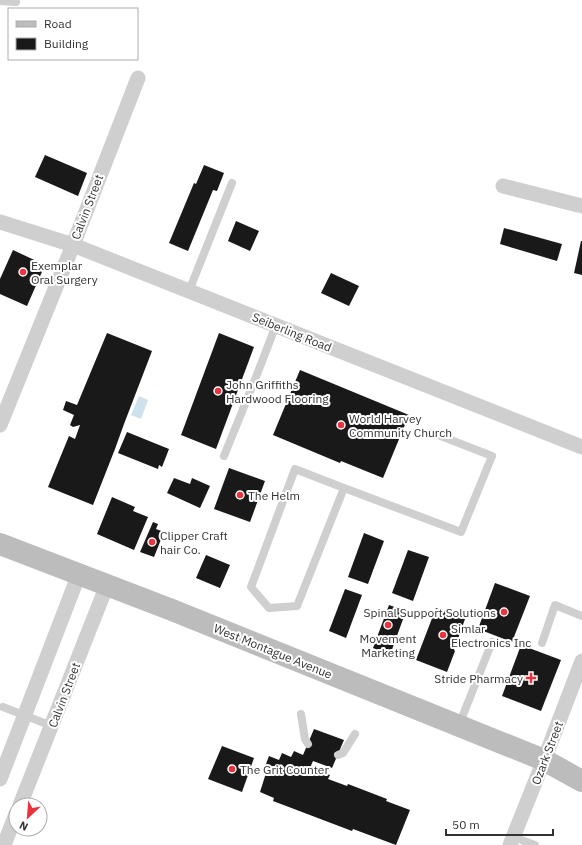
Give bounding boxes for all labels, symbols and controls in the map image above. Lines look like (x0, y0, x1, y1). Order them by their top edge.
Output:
legend (8, 8, 138, 60)
text: Road (44, 16, 72, 31)
text: Building (44, 36, 89, 51)
street label: Calvin Street (68, 172, 106, 242)
place label: Exemplar Oral Surgery (31, 258, 98, 287)
marker: Exemplar Oral Surgery (18, 267, 28, 277)
street label: Seiberling Road (250, 309, 334, 355)
place label: John Griffiths Hardwood Flooring (226, 377, 329, 406)
marker: John Griffiths Hardwood Flooring (213, 386, 223, 396)
place label: World Harvey Community Church (349, 411, 452, 440)
marker: World Harvey Community Church (336, 420, 346, 430)
place label: The Helm (248, 488, 300, 503)
marker: The Helm (235, 490, 245, 500)
place label: Clipper Craft hair Co. (160, 528, 228, 557)
marker: Clipper Craft hair Co. (147, 537, 157, 547)
place label: Spinal Support Solutions (363, 605, 496, 620)
marker: Spinal Support Solutions (499, 607, 509, 617)
street label: West Montague Avenue (212, 620, 335, 682)
marker: Movement Marketing (383, 620, 393, 630)
place label: Simlar Electronics Inc (451, 621, 531, 650)
marker: Simlar Electronics Inc (438, 630, 448, 640)
place label: Movement Marketing (360, 631, 416, 660)
street label: Calvin Street (45, 660, 83, 730)
place label: Stride Pharmacy (434, 671, 523, 686)
marker: Stride Pharmacy (526, 673, 536, 683)
street label: Ozark Street (528, 719, 566, 787)
place label: The Grit Counter (240, 762, 329, 777)
marker: The Grit Counter (227, 764, 237, 774)
north arrow (8, 797, 48, 837)
scale bar (446, 811, 553, 837)
text: 50 m (452, 817, 480, 832)
text: N (17, 818, 30, 834)

